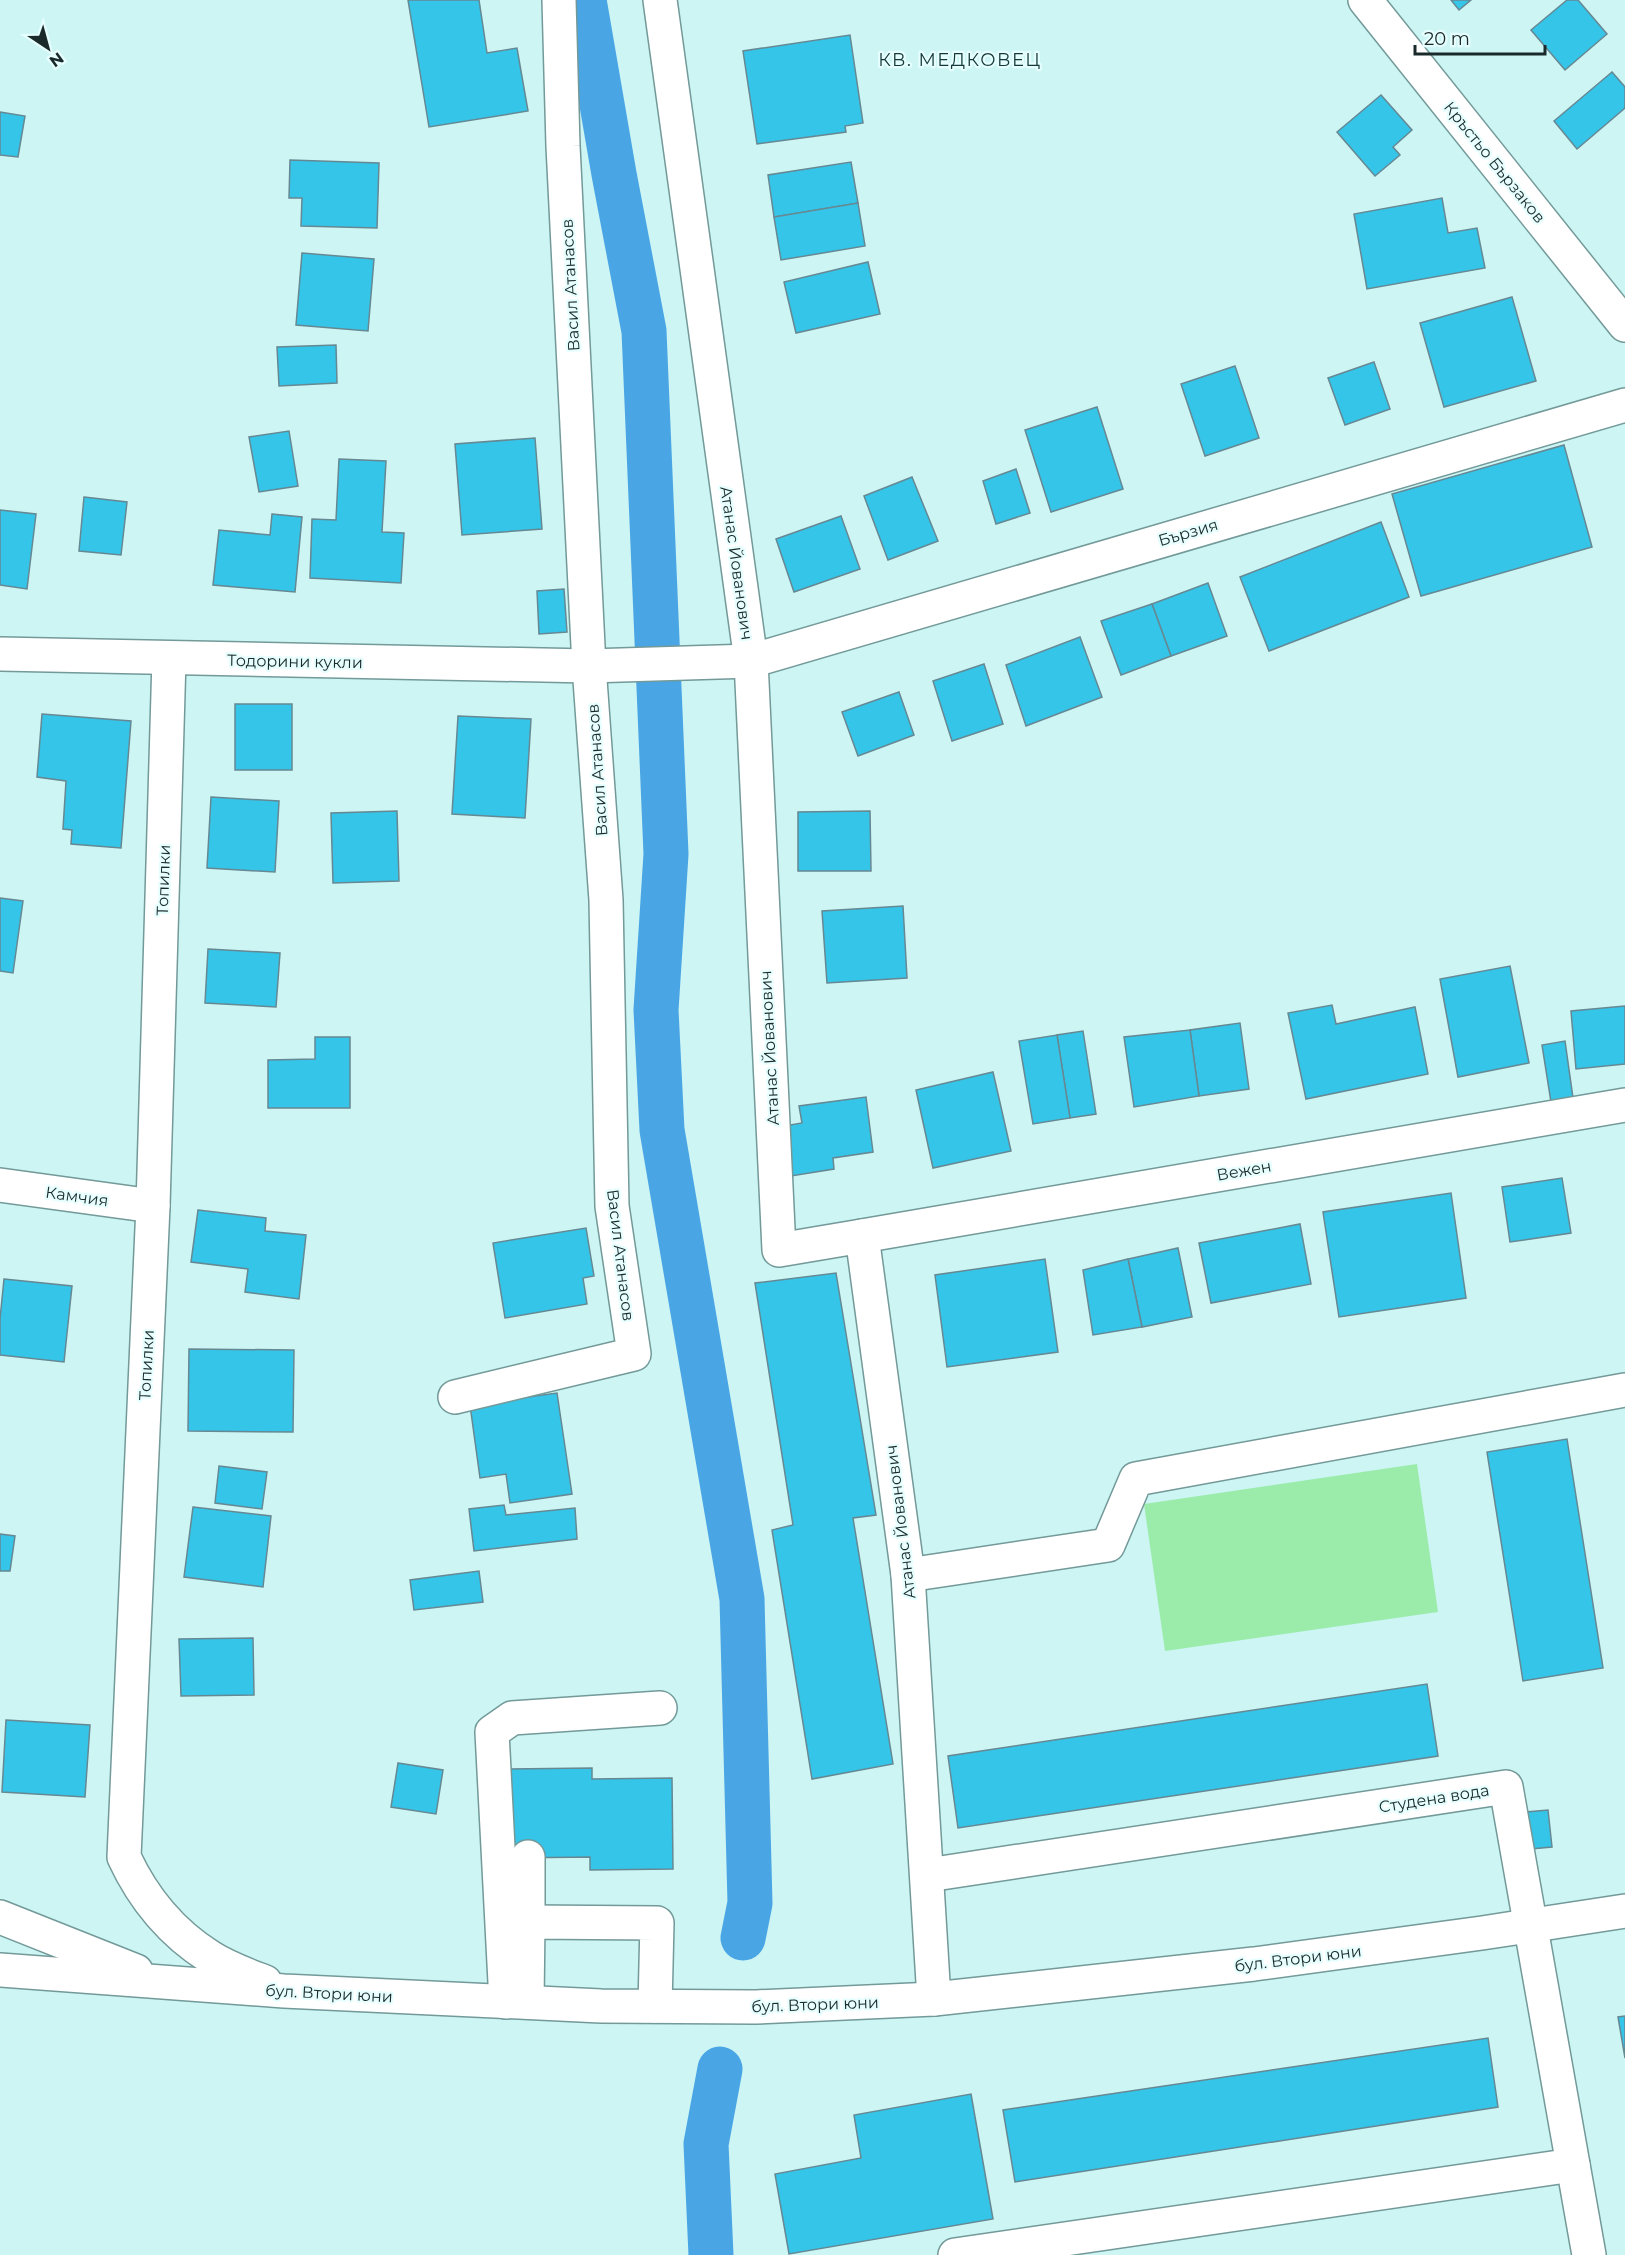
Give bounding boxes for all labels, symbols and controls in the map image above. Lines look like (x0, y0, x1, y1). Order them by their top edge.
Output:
north arrow (18, 18, 78, 78)
scale bar (1415, 18, 1546, 56)
text: 20 m (1424, 28, 1470, 50)
text: N (46, 48, 67, 71)
district label: КВ. МЕДКОВЕЦ (878, 49, 1042, 71)
street label: Кръстьо Бързаков (1440, 98, 1549, 227)
street label: Васил Атанасов (558, 218, 583, 352)
street label: Атанас Йованович (716, 485, 757, 641)
street label: Бързия (1156, 515, 1220, 550)
street label: Тодорини кукли (227, 651, 363, 672)
street label: Васил Атанасов (583, 703, 612, 837)
street label: Топилки (153, 844, 174, 916)
street label: Атанас Йованович (756, 970, 783, 1126)
street label: Вежен (1215, 1156, 1273, 1185)
street label: Камчия (44, 1183, 110, 1210)
street label: Васил Атанасов (603, 1188, 638, 1322)
street label: Топилки (135, 1329, 158, 1401)
street label: Атанас Йованович (882, 1444, 919, 1600)
street label: Студена вода (1377, 1780, 1491, 1817)
street label: бул. Втори юни (1234, 1941, 1363, 1976)
street label: бул. Втори юни (265, 1981, 393, 2006)
street label: бул. Втори юни (751, 1993, 879, 2016)

